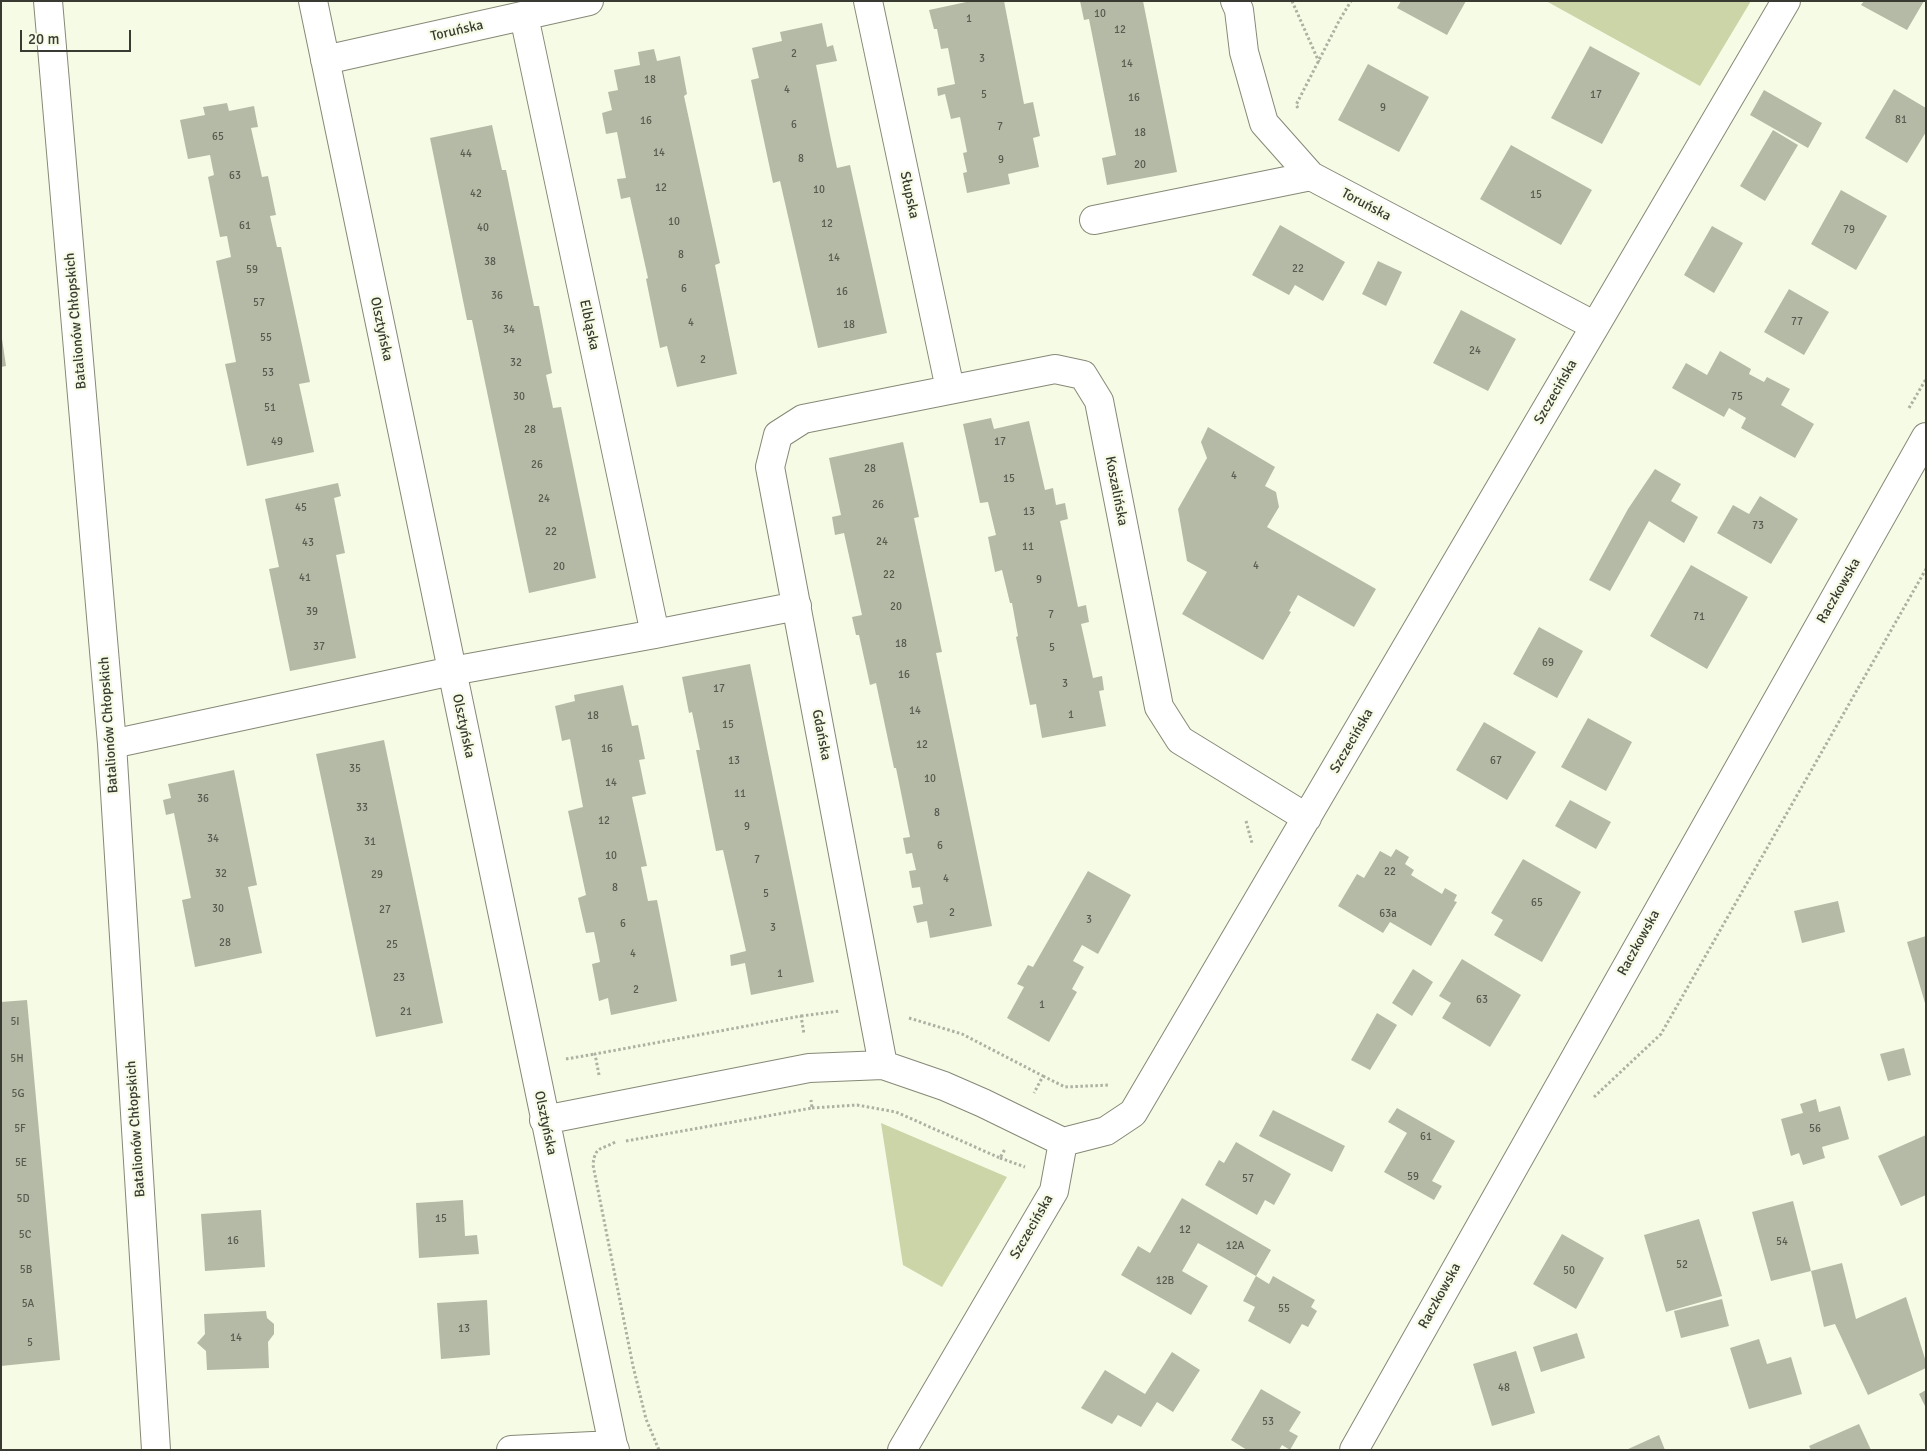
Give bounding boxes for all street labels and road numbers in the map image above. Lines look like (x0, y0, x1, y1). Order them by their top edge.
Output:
street label: Toruńska (429, 17, 485, 45)
street label: Słupska (896, 170, 922, 220)
street label: Toruńska (1338, 185, 1394, 225)
street label: Batalionów Chłopskich (62, 252, 90, 390)
street label: Olsztyńska (366, 295, 396, 363)
street label: Elbląska (575, 298, 603, 352)
street label: Szczecińska (1531, 357, 1581, 427)
street label: Koszalińska (1101, 455, 1131, 527)
street label: Raczkowska (1814, 555, 1864, 627)
street label: Batalionów Chłopskich (96, 656, 122, 794)
street label: Olsztyńska (448, 692, 478, 760)
street label: Szczecińska (1327, 706, 1377, 776)
street label: Gdańska (808, 708, 834, 762)
street label: Raczkowska (1614, 907, 1664, 979)
street label: Batalionów Chłopskich (123, 1060, 149, 1198)
street label: Olsztyńska (530, 1089, 560, 1157)
street label: Szczecińska (1007, 1192, 1057, 1262)
street label: Raczkowska (1415, 1260, 1465, 1332)

